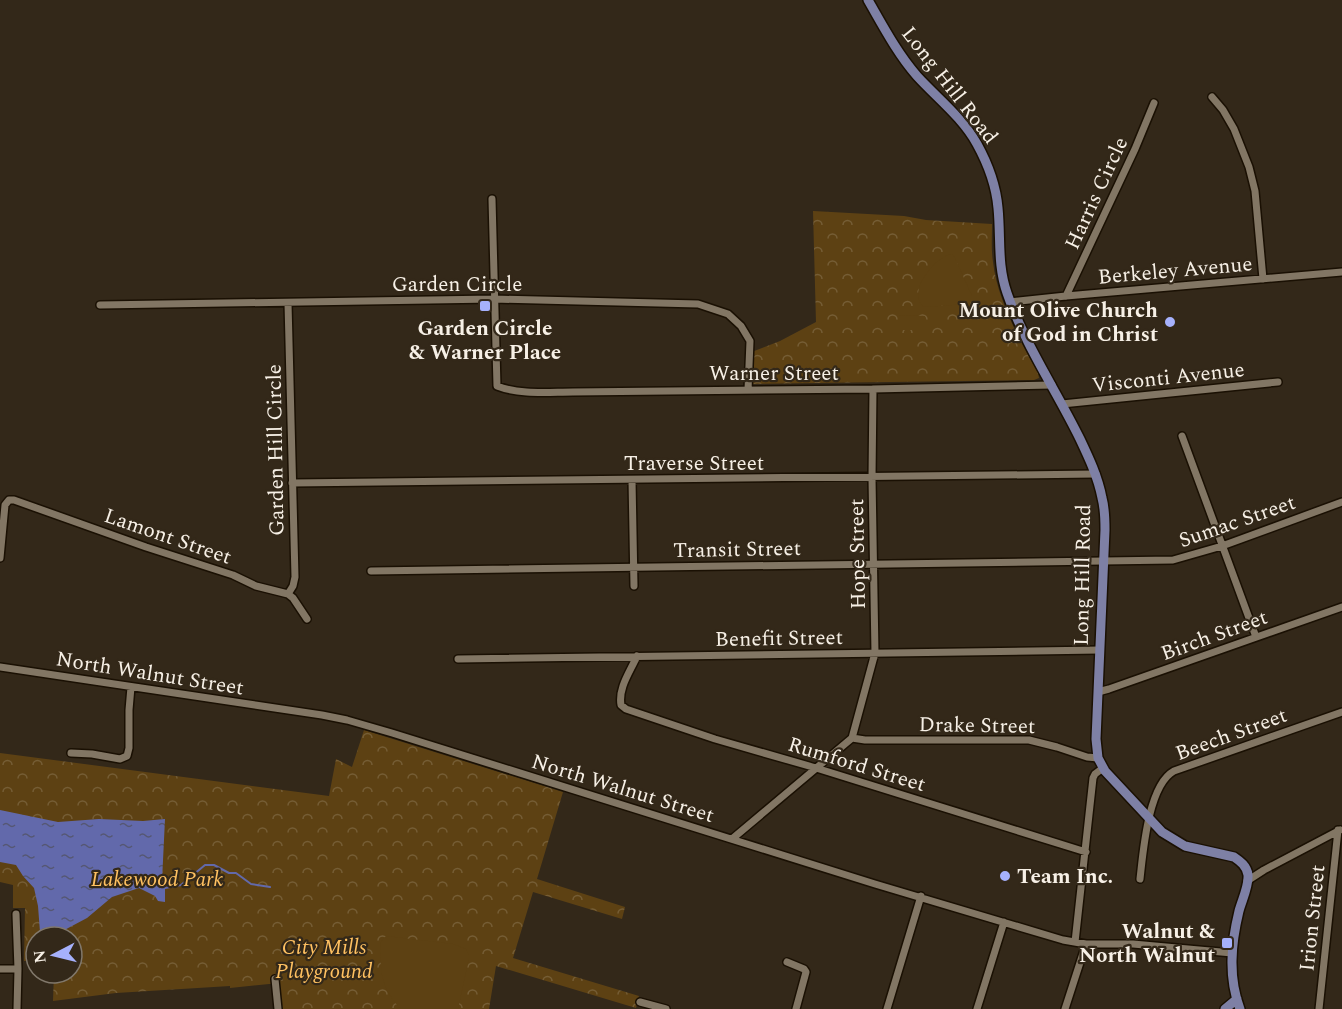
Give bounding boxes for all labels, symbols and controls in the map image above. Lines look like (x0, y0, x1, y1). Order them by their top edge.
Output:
street label: Long Hill Road (893, 20, 1006, 151)
street label: Harris Circle (1057, 132, 1137, 255)
street label: Berkeley Avenue (1096, 248, 1254, 294)
street label: Garden Circle (392, 269, 522, 301)
place label: Mount Olive Church of God in Christ (958, 295, 1158, 351)
marker: Garden Circle & Warner Place (478, 299, 492, 313)
place label: Garden Circle & Warner Place (409, 313, 561, 369)
marker: Mount Olive Church of God in Christ (1163, 315, 1177, 329)
street label: Visconti Avenue (1090, 354, 1246, 402)
street label: Warner Street (709, 358, 839, 390)
street label: Garden Hill Circle (259, 364, 293, 536)
street label: Traverse Street (624, 448, 764, 480)
street label: Sumac Street (1175, 487, 1300, 557)
street label: Hope Street (841, 498, 875, 610)
street label: Lamont Street (100, 500, 236, 574)
street label: Long Hill Road (1066, 504, 1100, 646)
street label: Transit Street (673, 533, 801, 567)
street label: Birch Street (1157, 602, 1272, 670)
street label: Benefit Street (715, 622, 843, 656)
street label: North Walnut Street (54, 643, 246, 705)
street label: Beech Street (1171, 700, 1292, 770)
street label: Drake Street (918, 709, 1036, 743)
street label: Rumford Street (784, 729, 930, 801)
street label: North Walnut Street (527, 746, 718, 832)
place label: Team Inc. (1017, 861, 1113, 893)
street label: Irion Street (1291, 863, 1334, 973)
park label: Lakewood Park (91, 864, 223, 896)
marker: Team Inc. (998, 869, 1012, 883)
place label: Walnut & North Walnut (1079, 916, 1215, 972)
north arrow (24, 925, 84, 985)
park label: City Mills Playground (275, 932, 373, 988)
marker: Walnut & North Walnut (1220, 936, 1234, 950)
text: N (27, 949, 53, 965)

